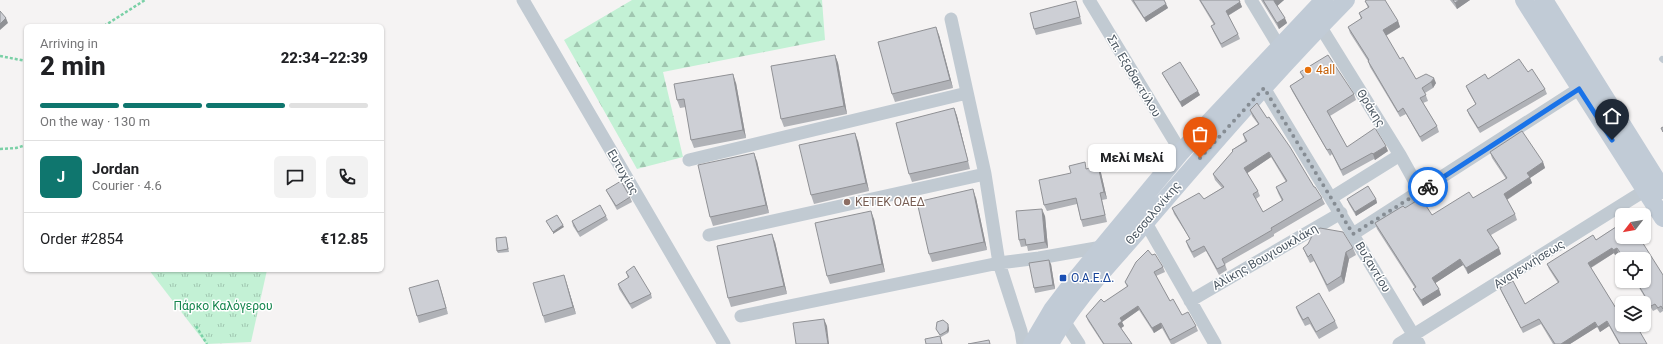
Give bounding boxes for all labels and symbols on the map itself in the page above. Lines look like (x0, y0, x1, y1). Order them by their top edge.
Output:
street label: Σπ. Εξαδακτύλου (1103, 33, 1164, 120)
place label: 4all (1316, 63, 1335, 77)
marker: 4all (1303, 65, 1313, 75)
street label: Θράκης (1354, 87, 1388, 129)
pin (1595, 99, 1629, 140)
pin (1183, 117, 1217, 158)
callout: Μελί Μελί (1088, 144, 1176, 172)
street label: Ευτυχίας (604, 147, 642, 197)
courier (1408, 167, 1448, 207)
street label: Θεσσαλονίκης (1123, 179, 1183, 247)
place label: ΚΕΤΕΚ ΟΑΕΔ (855, 195, 926, 209)
marker: ΚΕΤΕΚ ΟΑΕΔ (842, 197, 852, 207)
north arrow (1615, 208, 1651, 244)
street label: Αλίκης Βουγιουκλάκη (1210, 221, 1320, 293)
street label: Αναγεννήσεως (1491, 237, 1567, 291)
street label: Βυζαντίου (1353, 239, 1393, 295)
place label: Ο.Α.Ε.Δ. (1071, 271, 1114, 285)
marker: Ο.Α.Ε.Δ. (1058, 273, 1068, 283)
park label: Πάρκο Καλόγερου (174, 299, 273, 313)

